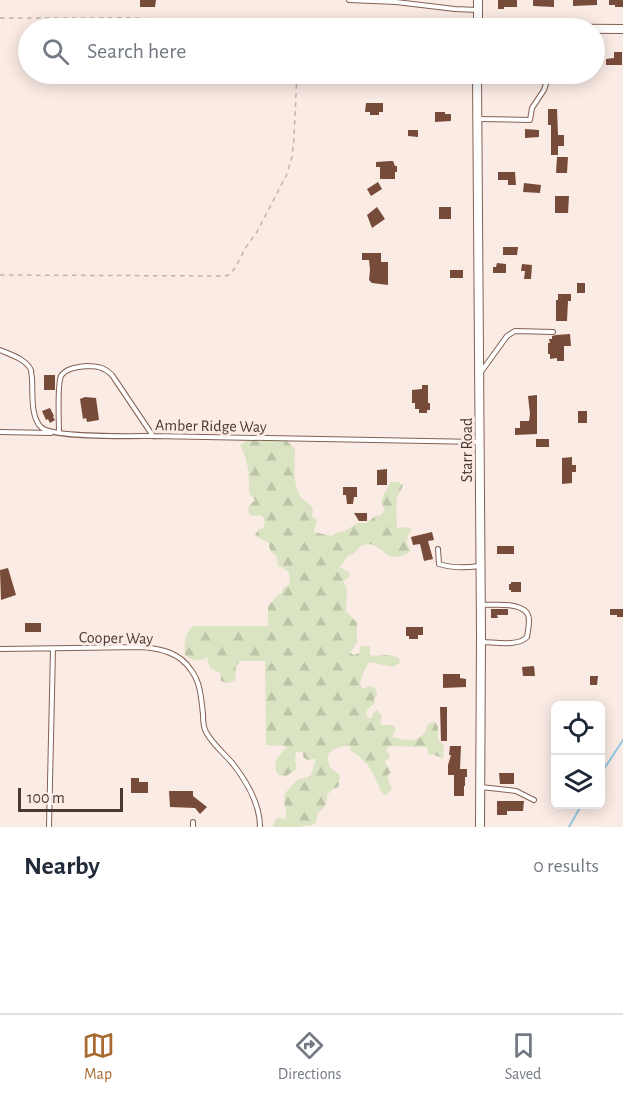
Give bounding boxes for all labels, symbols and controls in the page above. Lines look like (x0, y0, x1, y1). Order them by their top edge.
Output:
search box (18, 18, 605, 84)
icon: search (39, 35, 72, 68)
text: Search here (87, 40, 186, 62)
street label: Amber Ridge Way (155, 417, 267, 436)
street label: Starr Road (459, 418, 475, 482)
street label: Cooper Way (79, 629, 154, 648)
map controls (551, 701, 605, 809)
button: locate (551, 701, 605, 755)
button: layers (551, 755, 605, 809)
scale bar (18, 785, 123, 812)
text: 100 m (27, 790, 65, 806)
text: Nearby (24, 853, 100, 879)
text: 0 results (533, 856, 599, 876)
tab: Map (82, 1029, 115, 1084)
tab: Directions (278, 1029, 342, 1084)
tab: Saved (505, 1029, 541, 1084)

